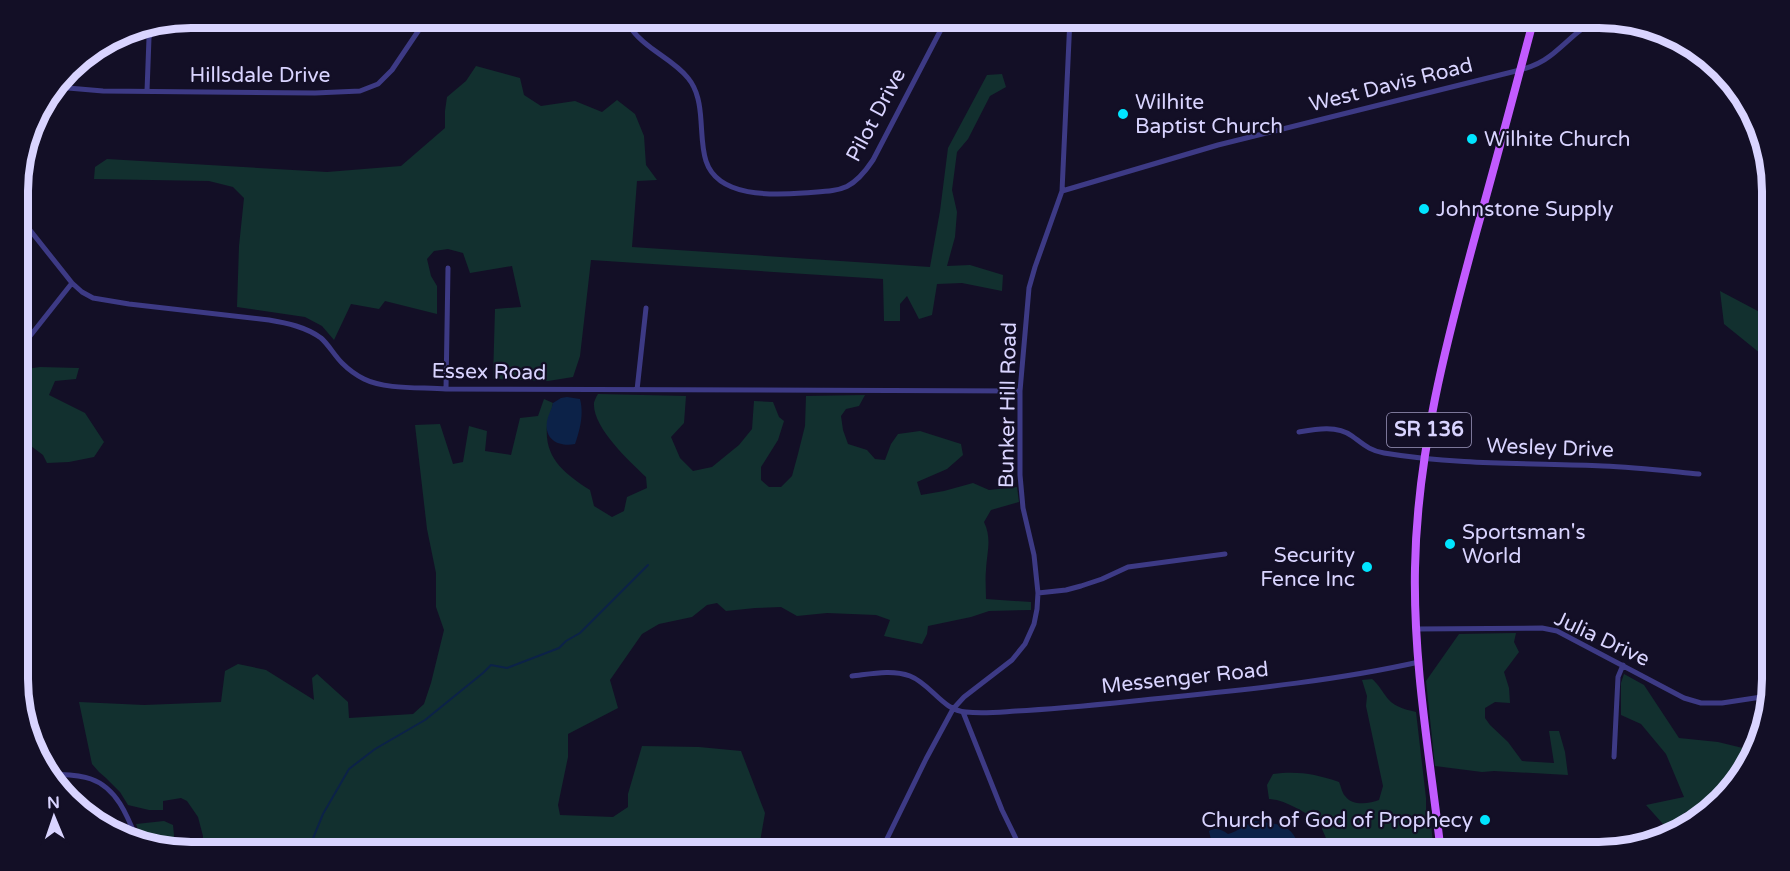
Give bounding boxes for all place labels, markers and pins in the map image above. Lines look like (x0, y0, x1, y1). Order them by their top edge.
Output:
place label: Wilhite Baptist Church (1135, 90, 1283, 139)
marker: Wilhite Baptist Church (1116, 107, 1130, 121)
place label: Wilhite Church (1484, 127, 1631, 152)
marker: Wilhite Church (1465, 132, 1479, 146)
place label: Johnstone Supply (1436, 197, 1613, 222)
marker: Johnstone Supply (1417, 202, 1431, 216)
place label: Sportsman's World (1462, 520, 1586, 569)
marker: Sportsman's World (1443, 537, 1457, 551)
place label: Security Fence Inc (1260, 543, 1355, 592)
marker: Security Fence Inc (1360, 560, 1374, 574)
place label: Church of God of Prophecy (1201, 808, 1473, 833)
marker: Church of God of Prophecy (1478, 813, 1492, 827)

